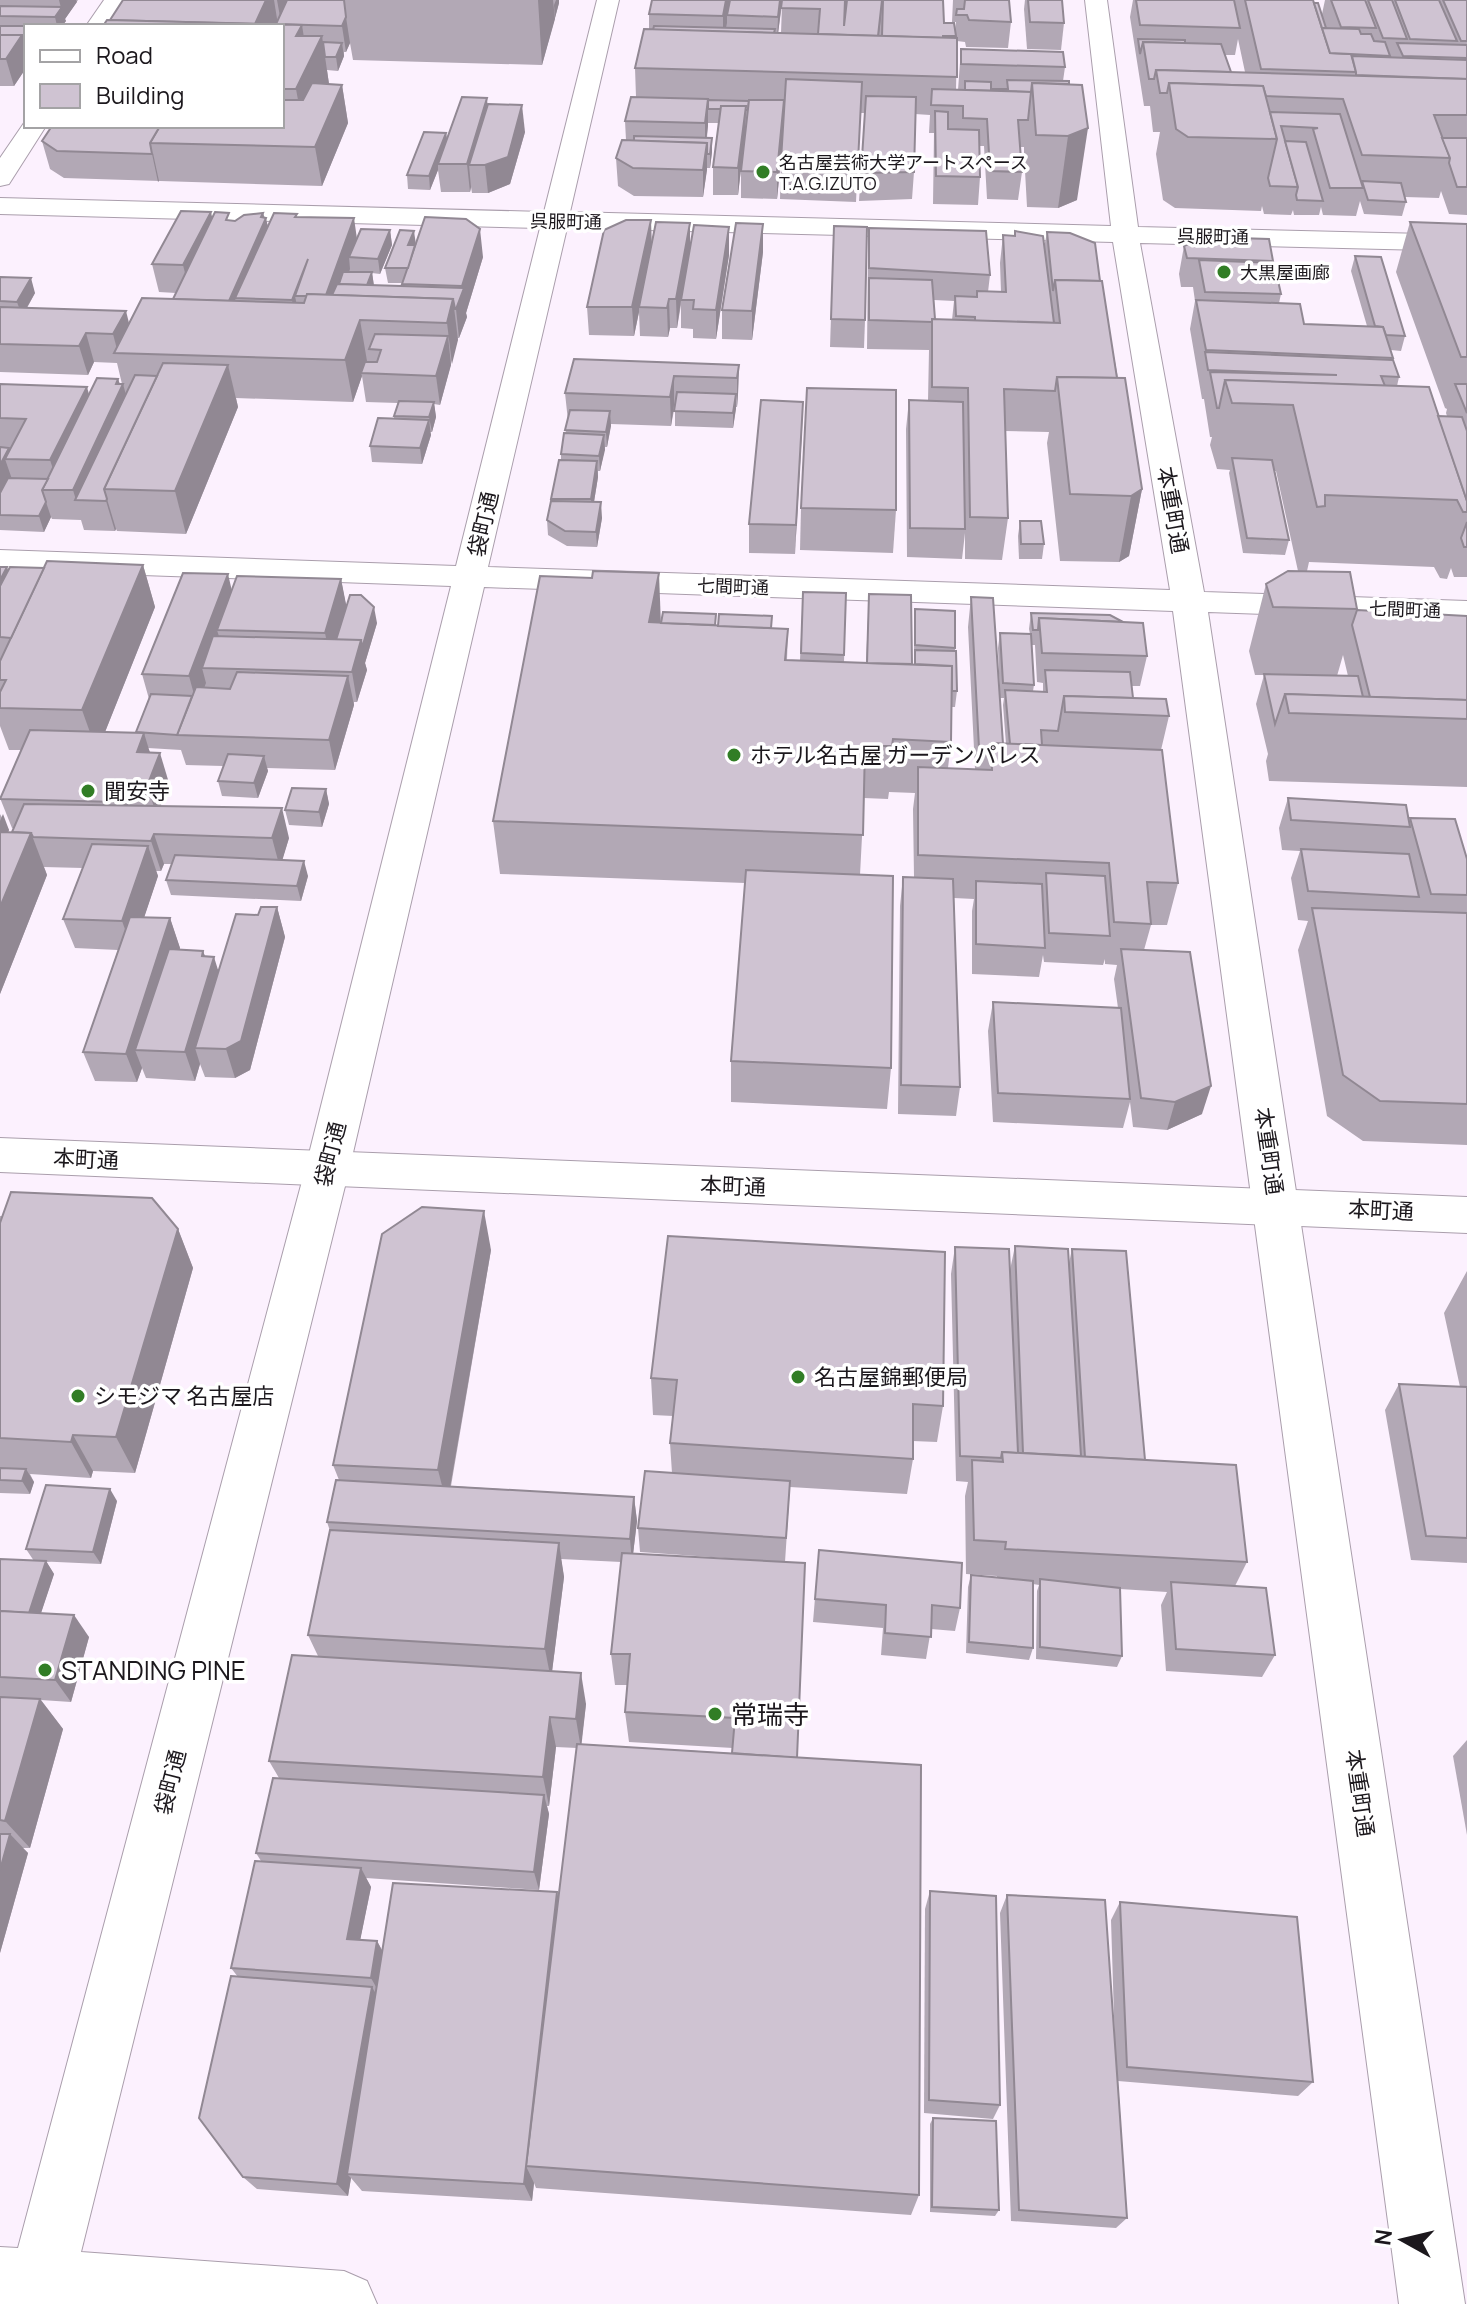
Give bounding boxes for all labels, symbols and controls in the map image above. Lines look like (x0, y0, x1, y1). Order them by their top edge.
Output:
legend (24, 24, 284, 128)
text: Road (96, 38, 153, 71)
text: Building (96, 78, 184, 111)
place label: 名古屋芸術大学アートスペース T.A.G.IZUTO (779, 150, 1028, 195)
marker: 名古屋芸術大学アートスペース T.A.G.IZUTO (754, 163, 772, 181)
street label: 呉服町通 (530, 208, 602, 234)
street label: 呉服町通 (1177, 223, 1249, 249)
place label: 大黒屋画廊 (1240, 260, 1330, 284)
marker: 大黒屋画廊 (1215, 263, 1233, 281)
street label: 本重町通 (1151, 464, 1195, 556)
street label: 袋町通 (461, 488, 505, 560)
street label: 七間町通 (697, 573, 769, 599)
street label: 七間町通 (1369, 596, 1441, 622)
place label: ホテル名古屋 ガーデンパレス (750, 740, 1040, 770)
marker: ホテル名古屋 ガーデンパレス (725, 746, 743, 764)
place label: 聞安寺 (104, 776, 170, 806)
marker: 聞安寺 (79, 782, 97, 800)
street label: 本重町通 (1248, 1105, 1290, 1197)
street label: 袋町通 (307, 1118, 353, 1190)
street label: 本町通 (52, 1142, 120, 1176)
street label: 本町通 (699, 1170, 767, 1202)
street label: 本町通 (1347, 1193, 1415, 1227)
place label: 名古屋錦郵便局 (814, 1362, 968, 1392)
marker: 名古屋錦郵便局 (789, 1368, 807, 1386)
place label: シモジマ 名古屋店 (94, 1381, 274, 1411)
marker: シモジマ 名古屋店 (69, 1387, 87, 1405)
place label: STANDING PINE (61, 1652, 246, 1688)
marker: STANDING PINE (36, 1661, 54, 1679)
place label: 常瑞寺 (731, 1696, 809, 1732)
marker: 常瑞寺 (706, 1705, 724, 1723)
street label: 袋町通 (147, 1746, 193, 1818)
street label: 本重町通 (1339, 1747, 1381, 1839)
north arrow (1363, 2200, 1443, 2280)
text: N (1367, 2227, 1399, 2247)

